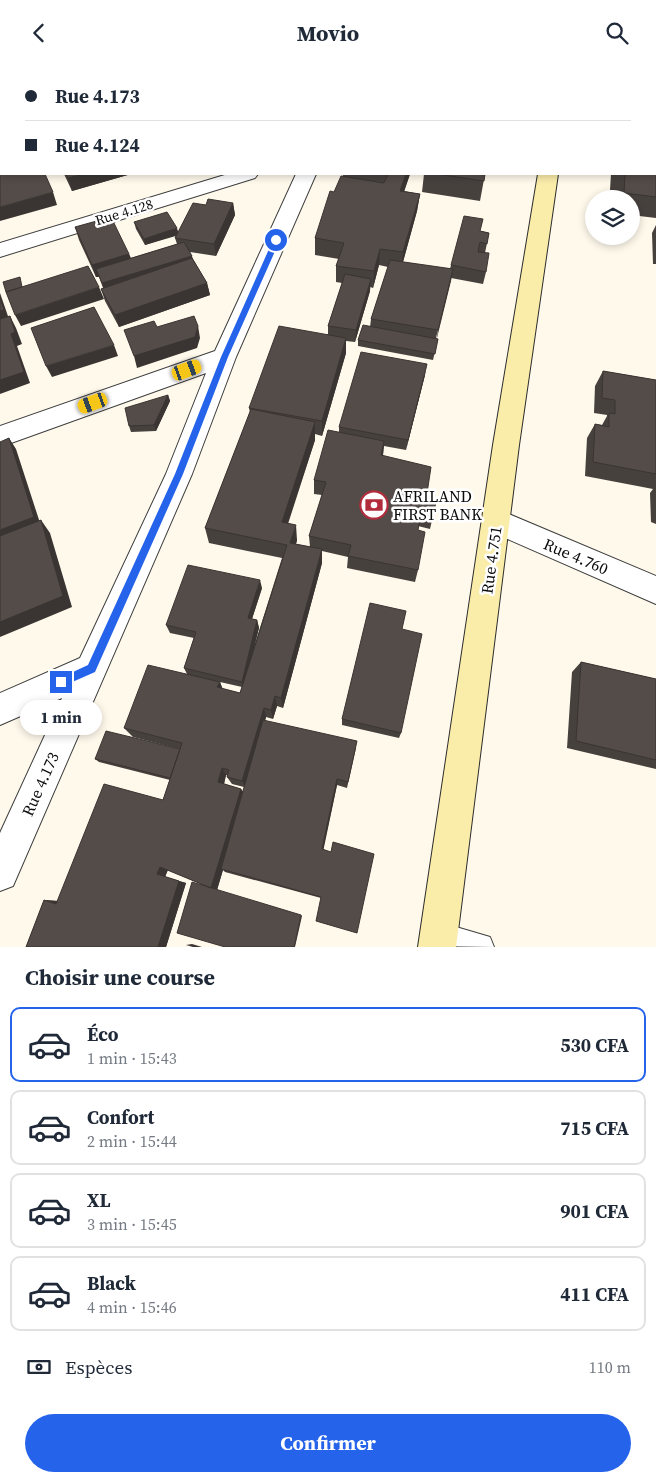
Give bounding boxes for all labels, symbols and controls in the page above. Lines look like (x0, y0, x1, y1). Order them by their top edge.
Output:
text: Movio (297, 18, 359, 48)
icon: back (25, 19, 53, 47)
icon: search (603, 19, 631, 47)
text: Rue 4.173 (55, 83, 140, 109)
text: Rue 4.124 (55, 132, 140, 158)
map controls (585, 190, 640, 245)
button: layers (585, 190, 640, 245)
street label: Rue 4.128 (93, 194, 155, 230)
route start (265, 229, 287, 251)
car (170, 358, 203, 382)
car (76, 391, 109, 415)
place label: AFRILAND FIRST BANK (393, 485, 482, 525)
bank icon: AFRILAND FIRST BANK (359, 490, 389, 520)
street label: Rue 4.751 (475, 525, 507, 595)
street label: Rue 4.760 (540, 533, 612, 579)
route end (50, 671, 72, 693)
callout: 1 min (20, 699, 102, 735)
text: 1 min (40, 706, 82, 728)
street label: Rue 4.173 (16, 748, 64, 820)
text: Choisir une course (25, 962, 215, 992)
text: Éco (87, 1021, 119, 1047)
icon: car (27, 1022, 72, 1067)
text: 530 CFA (560, 1032, 629, 1058)
text: 1 min · 15:43 (87, 1047, 177, 1069)
text: Confort (87, 1104, 154, 1130)
icon: car (27, 1105, 72, 1150)
text: 715 CFA (560, 1115, 629, 1141)
text: 2 min · 15:44 (87, 1130, 177, 1152)
text: XL (87, 1187, 110, 1213)
icon: car (27, 1188, 72, 1233)
text: 901 CFA (560, 1198, 629, 1224)
text: 3 min · 15:45 (87, 1213, 177, 1235)
text: Black (87, 1270, 136, 1296)
icon: car (27, 1271, 72, 1316)
text: 411 CFA (560, 1281, 629, 1307)
text: 4 min · 15:46 (87, 1296, 177, 1318)
icon: cash (25, 1353, 53, 1381)
text: Espèces (65, 1354, 133, 1380)
text: 110 m (589, 1356, 631, 1378)
button: Confirmer (25, 1414, 631, 1472)

